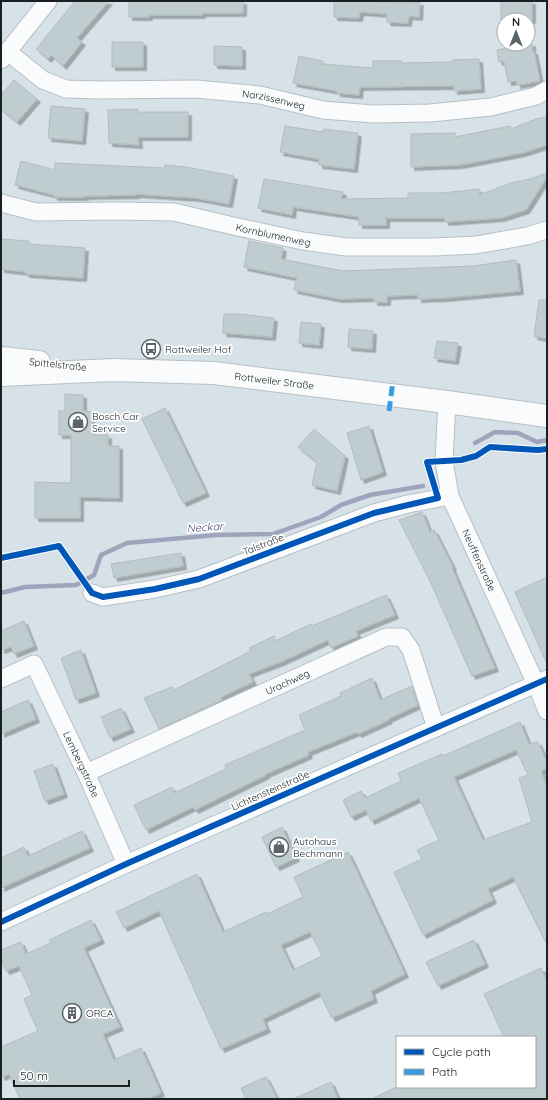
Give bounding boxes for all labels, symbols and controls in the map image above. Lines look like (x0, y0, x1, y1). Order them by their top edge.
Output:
north arrow (496, 12, 536, 52)
text: N (512, 15, 520, 29)
street label: Narzissenweg (241, 87, 306, 113)
street label: Kornblumenweg (235, 221, 311, 249)
bus stop icon: Rottweiler Hof (140, 338, 162, 360)
place label: Rottweiler Hof (165, 343, 232, 356)
street label: Spittelstraße (28, 355, 88, 374)
street label: Rottweiler Straße (234, 370, 315, 392)
place label: Bosch Car Service (92, 410, 139, 435)
shop icon: Bosch Car Service (67, 411, 89, 433)
water label: Neckar (186, 519, 226, 535)
street label: Neuffenstraße (459, 527, 499, 594)
street label: Talstraße (241, 531, 286, 558)
street label: Urachweg (263, 667, 312, 698)
street label: Lembergstraße (60, 729, 102, 800)
street label: Lichtensteinstraße (229, 767, 312, 814)
place label: Autohaus Bechmann (293, 835, 343, 860)
shop icon: Autohaus Bechmann (268, 836, 290, 858)
building icon: ORCA (61, 1002, 83, 1024)
place label: ORCA (86, 1007, 114, 1020)
legend (396, 1036, 536, 1088)
text: Cycle path (432, 1044, 491, 1059)
scale bar (14, 1062, 129, 1088)
text: Path (432, 1064, 457, 1079)
text: 50 m (20, 1068, 48, 1083)

